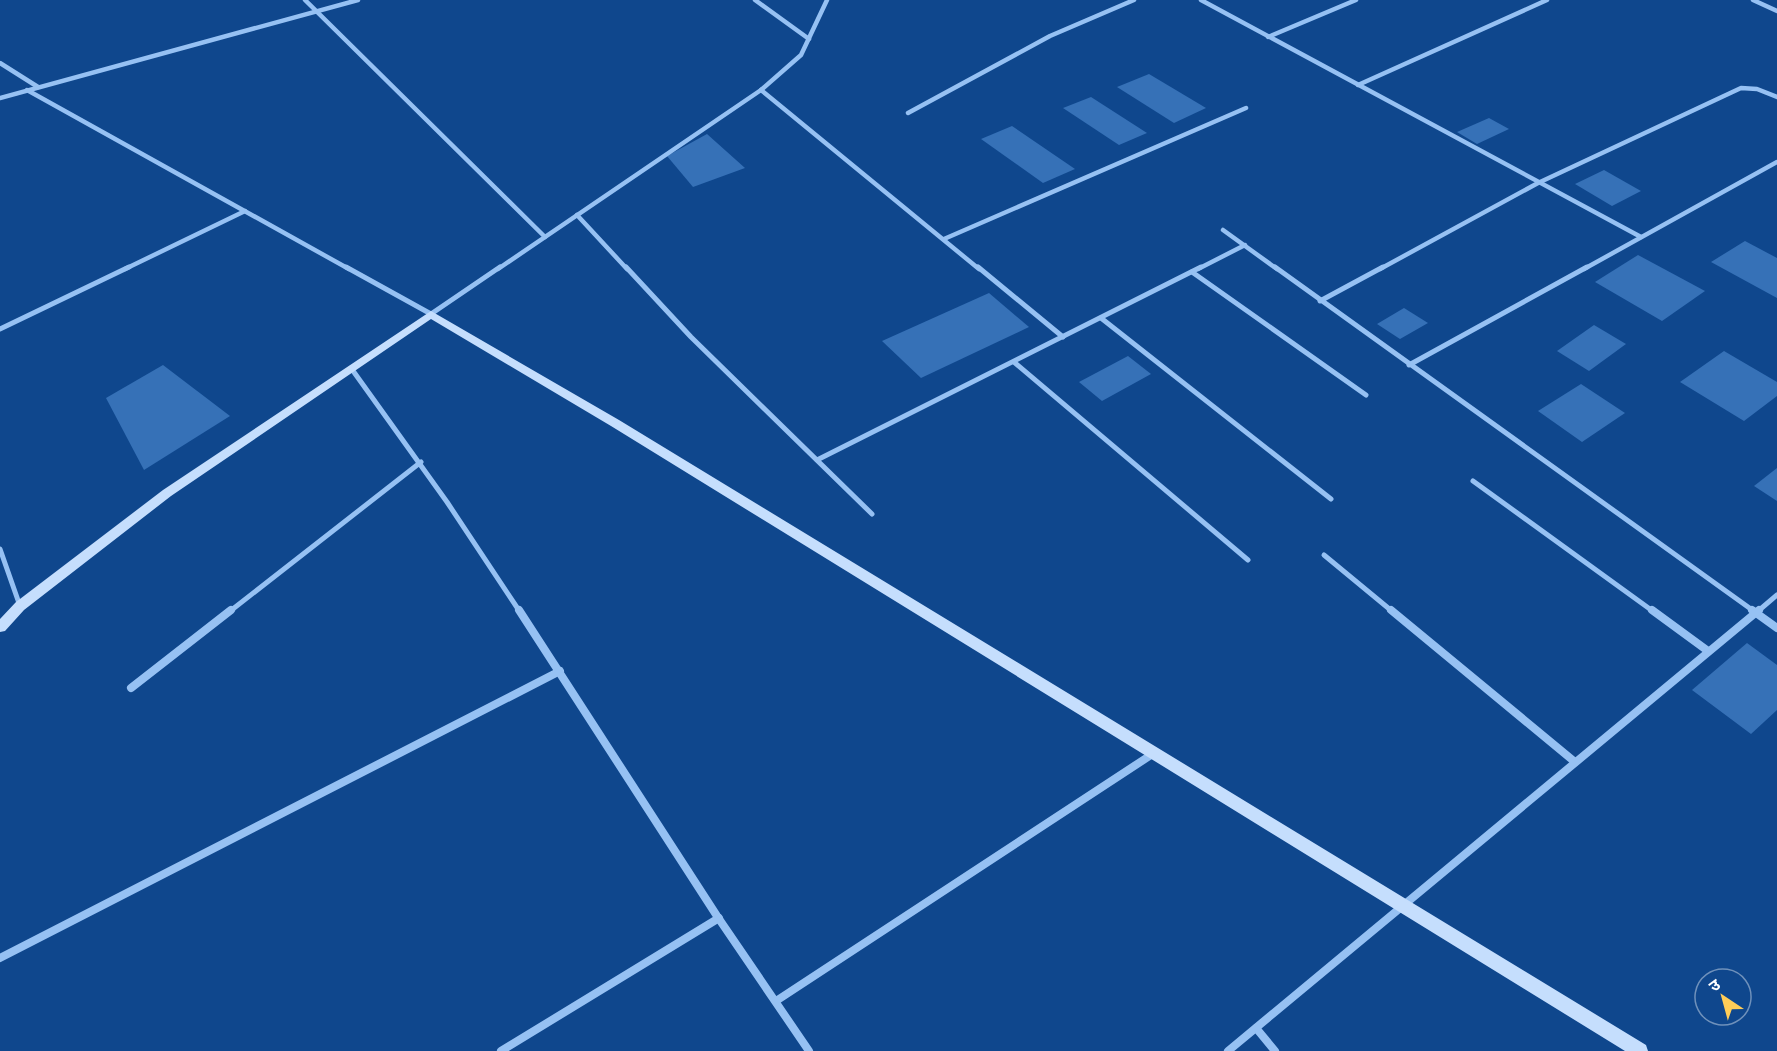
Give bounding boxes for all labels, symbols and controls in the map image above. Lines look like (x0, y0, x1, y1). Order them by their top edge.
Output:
north arrow (1693, 967, 1753, 1027)
text: उ (1705, 974, 1724, 996)

